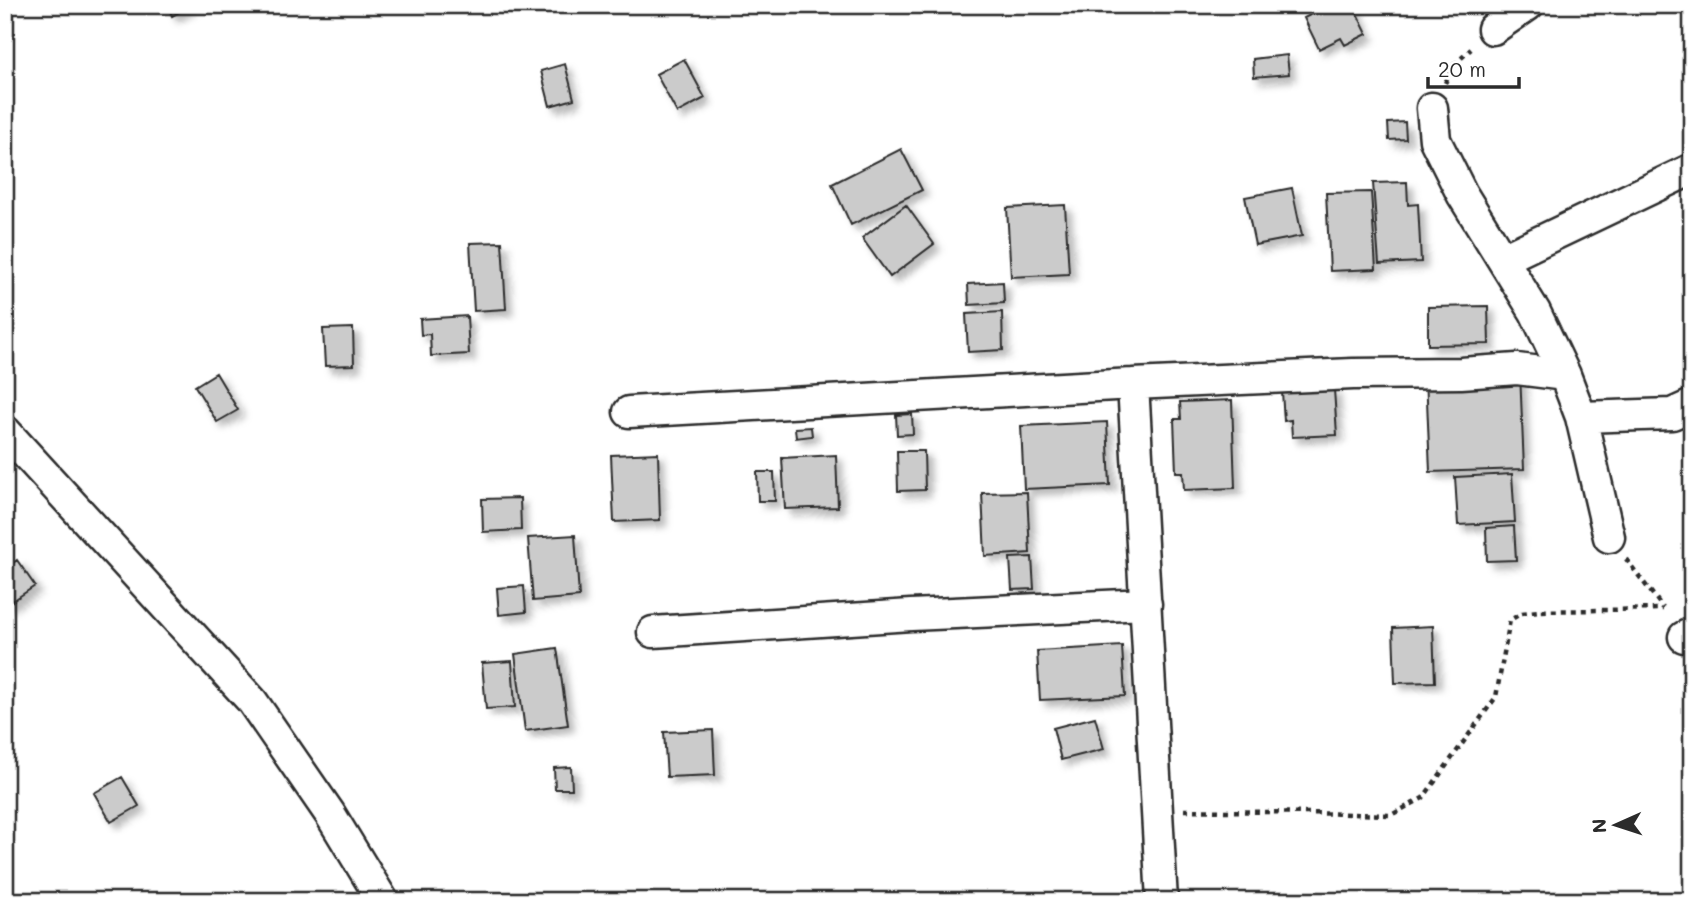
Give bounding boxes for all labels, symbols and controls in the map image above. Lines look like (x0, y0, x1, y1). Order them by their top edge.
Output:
scale bar (1428, 46, 1518, 90)
text: 20 m (1438, 55, 1486, 82)
north arrow (1582, 790, 1652, 860)
text: N (1586, 818, 1611, 834)

